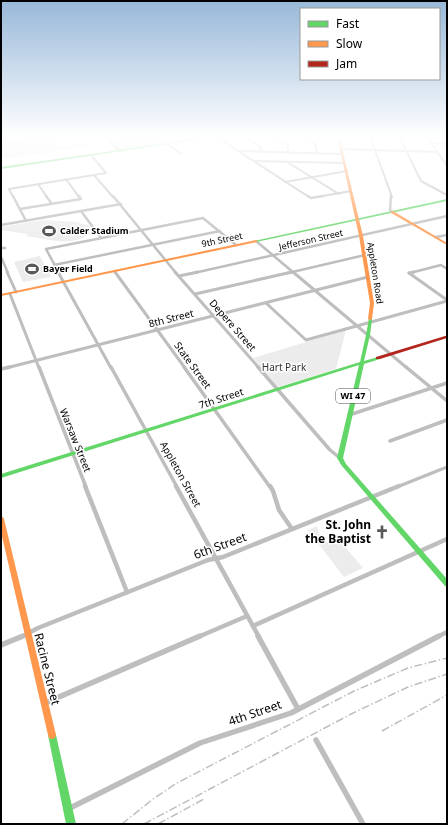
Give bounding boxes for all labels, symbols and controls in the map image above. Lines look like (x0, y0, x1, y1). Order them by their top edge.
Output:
legend (300, 8, 440, 80)
text: Fast (336, 15, 360, 32)
text: Slow (336, 35, 363, 52)
text: Jam (335, 55, 357, 72)
sports icon: Calder Stadium (41, 223, 57, 239)
place label: Calder Stadium (60, 224, 129, 237)
street label: Jefferson Street (277, 226, 345, 253)
street label: 9th Street (200, 229, 244, 250)
street label: Appleton Road (364, 241, 387, 305)
sports icon: Bayer Field (24, 261, 40, 277)
place label: Bayer Field (43, 262, 93, 275)
street label: Depere Street (206, 296, 260, 354)
street label: 8th Street (147, 306, 195, 330)
street label: State Street (171, 339, 215, 391)
park label: Hart Park (262, 360, 307, 374)
street label: 7th Street (197, 384, 245, 412)
road number: WI 47 (336, 389, 370, 403)
street label: Warsaw Street (57, 406, 95, 474)
street label: Appleton Street (157, 439, 205, 510)
place label: St. John the Baptist (305, 516, 371, 547)
church icon: St. John the Baptist (374, 524, 390, 540)
street label: 6th Street (191, 528, 249, 563)
street label: Racine Street (30, 631, 65, 707)
street label: 4th Street (226, 695, 284, 730)

